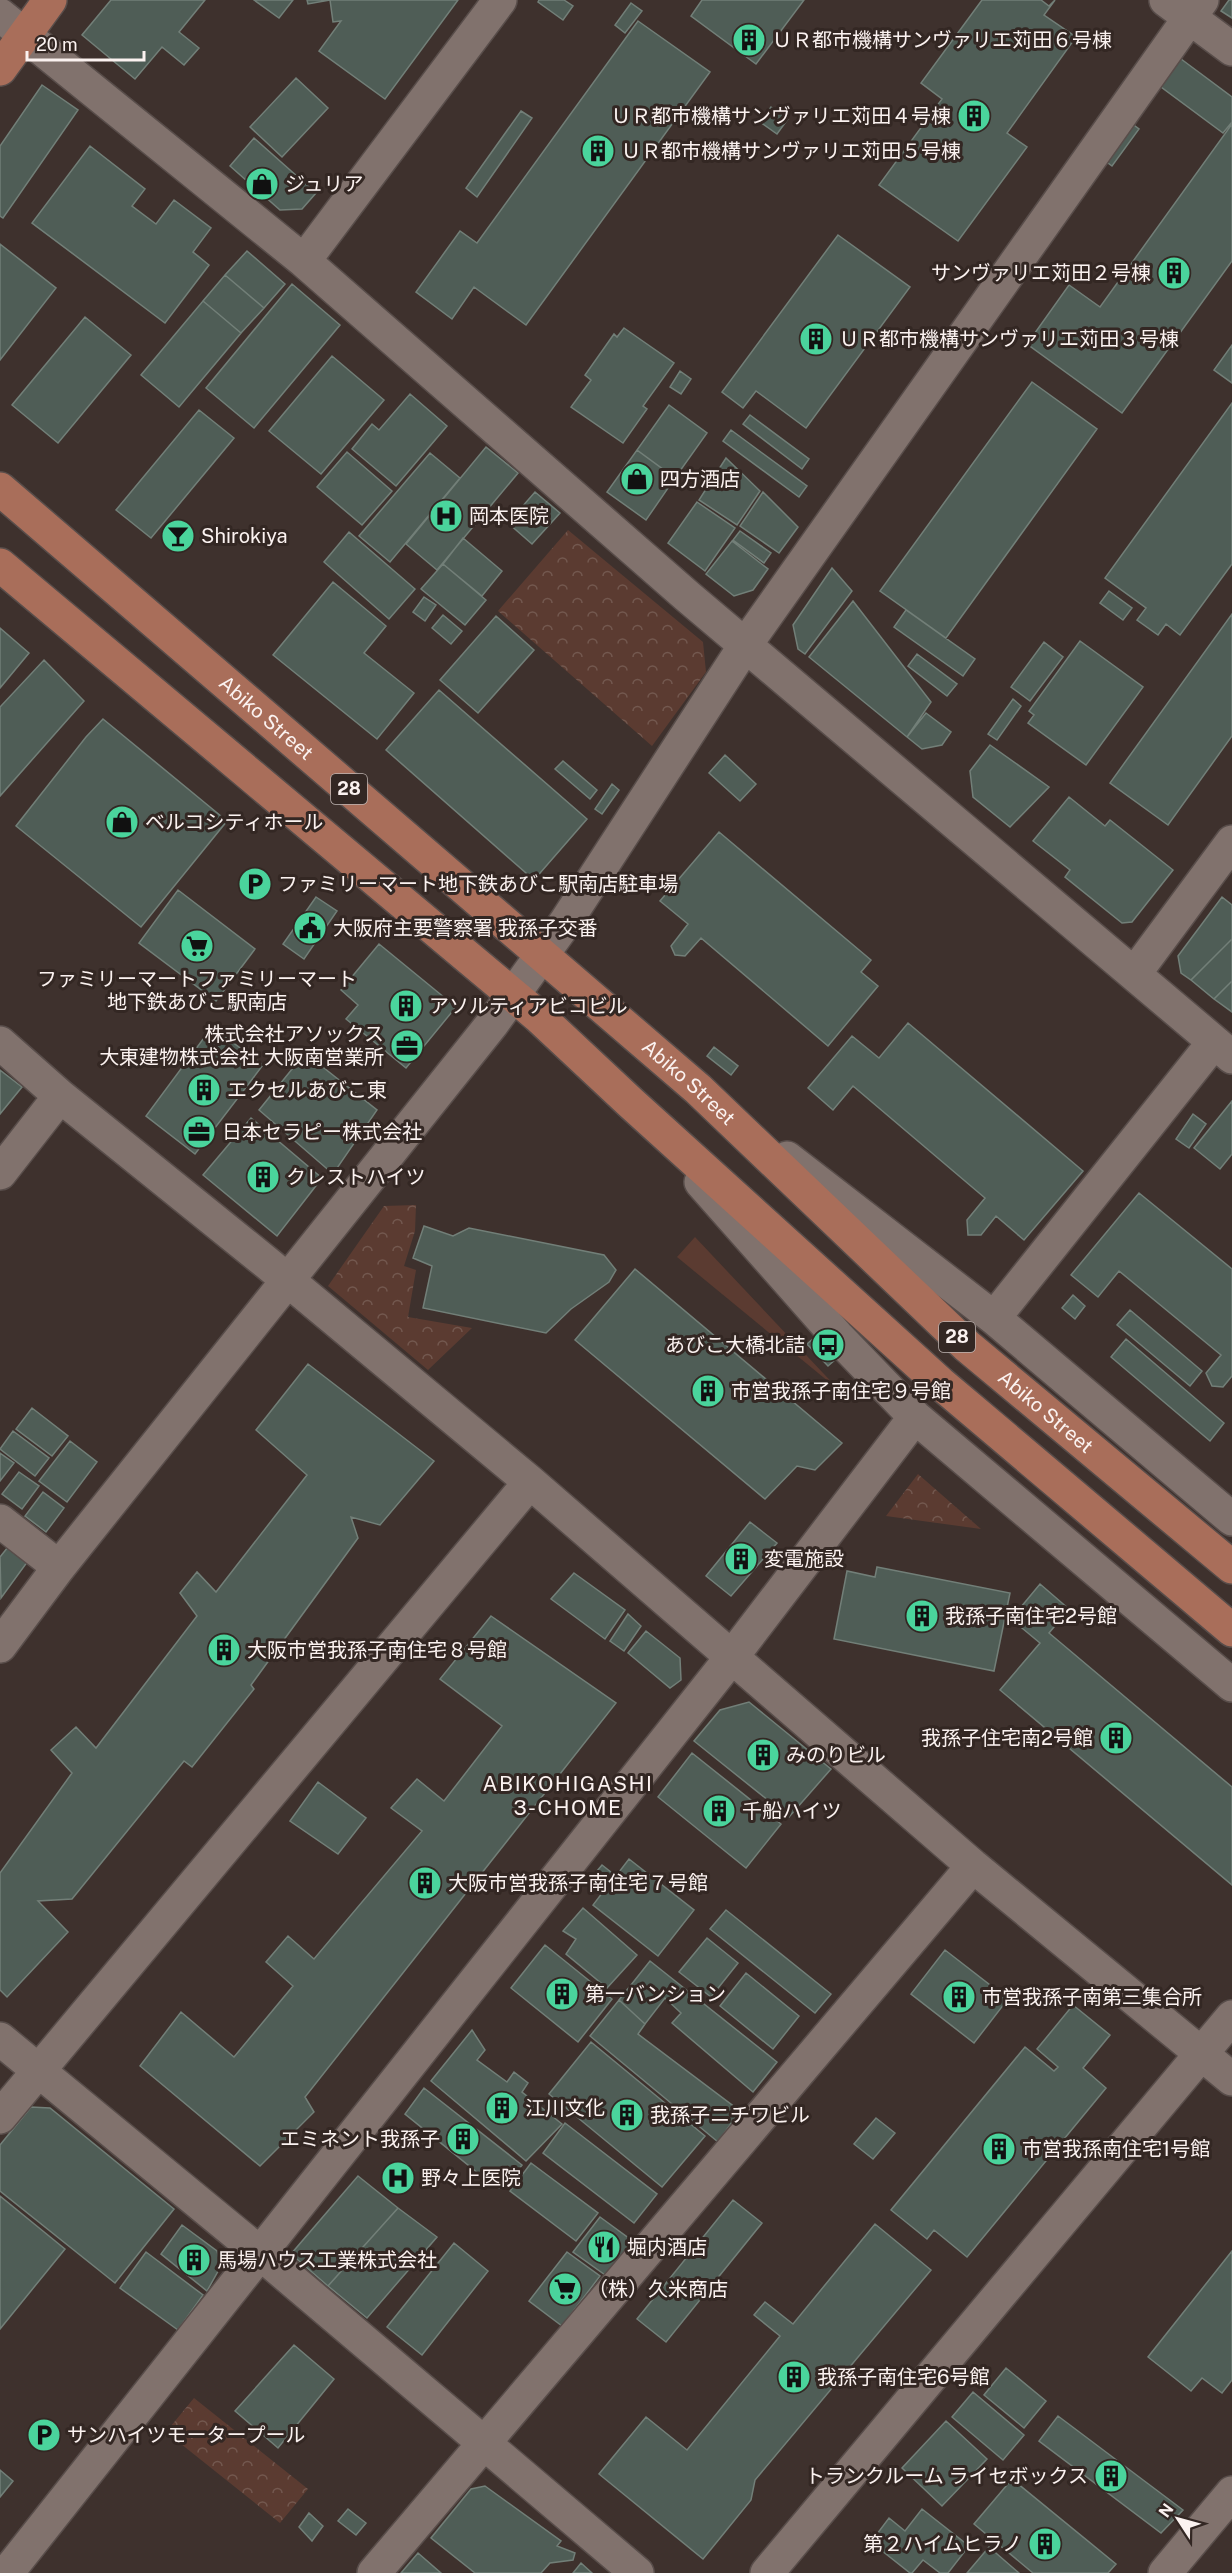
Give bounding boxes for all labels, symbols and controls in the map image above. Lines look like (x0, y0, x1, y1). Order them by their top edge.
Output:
building icon: ＵＲ都市機構サンヴァリエ苅田６号棟 (731, 22, 767, 58)
scale bar (27, 24, 144, 62)
place label: ＵＲ都市機構サンヴァリエ苅田６号棟 (772, 28, 1112, 52)
text: 20 m (36, 34, 78, 55)
building icon: ＵＲ都市機構サンヴァリエ苅田４号棟 (956, 98, 992, 134)
place label: ＵＲ都市機構サンヴァリエ苅田４号棟 (611, 104, 951, 128)
building icon: ＵＲ都市機構サンヴァリエ苅田５号棟 (580, 133, 616, 169)
place label: ＵＲ都市機構サンヴァリエ苅田５号棟 (621, 139, 961, 163)
shop icon: ジュリア (244, 166, 280, 202)
place label: ジュリア (285, 172, 364, 196)
building icon: サンヴァリエ苅田２号棟 (1156, 255, 1192, 291)
place label: サンヴァリエ苅田２号棟 (931, 261, 1151, 285)
building icon: ＵＲ都市機構サンヴァリエ苅田３号棟 (798, 321, 834, 357)
place label: ＵＲ都市機構サンヴァリエ苅田３号棟 (839, 327, 1179, 351)
shop icon: 四方酒店 (619, 461, 655, 497)
place label: 四方酒店 (660, 467, 740, 491)
hospital icon: 岡本医院 (428, 498, 464, 534)
place label: 岡本医院 (469, 504, 549, 528)
bar icon: Shirokiya (160, 518, 196, 554)
place label: Shirokiya (201, 524, 288, 548)
street label: Abiko Street (214, 671, 318, 765)
road number: 28 (331, 774, 367, 804)
shop icon: ベルコシティホール (104, 804, 140, 840)
place label: ベルコシティホール (145, 810, 323, 834)
parking icon: ファミリーマート地下鉄あびこ駅南店駐車場 (237, 866, 273, 902)
place label: ファミリーマート地下鉄あびこ駅南店駐車場 (278, 872, 678, 896)
public building icon: 大阪府主要警察署 我孫子交番 (292, 910, 328, 946)
place label: 大阪府主要警察署 我孫子交番 (333, 916, 598, 940)
supermarket icon: ファミリーマートファミリーマート 地下鉄あびこ駅南店 (179, 928, 215, 964)
place label: ファミリーマートファミリーマート 地下鉄あびこ駅南店 (37, 967, 357, 1014)
building icon: アソルティアビコビル (388, 988, 424, 1024)
place label: アソルティアビコビル (429, 994, 628, 1018)
place label: 株式会社アソックス 大東建物株式会社 大阪南営業所 (99, 1022, 384, 1069)
office icon: 株式会社アソックス 大東建物株式会社 大阪南営業所 (389, 1028, 425, 1064)
street label: Abiko Street (637, 1034, 740, 1130)
building icon: エクセルあびこ東 (186, 1072, 222, 1108)
place label: エクセルあびこ東 (227, 1078, 387, 1102)
office icon: 日本セラピー株式会社 (181, 1114, 217, 1150)
place label: 日本セラピー株式会社 (222, 1120, 422, 1144)
building icon: クレストハイツ (245, 1159, 281, 1195)
place label: クレストハイツ (286, 1165, 426, 1189)
road number: 28 (939, 1322, 975, 1352)
bus stop icon: あびこ大橋北詰 (810, 1327, 846, 1363)
place label: あびこ大橋北詰 (665, 1333, 805, 1357)
street label: Abiko Street (993, 1365, 1098, 1458)
building icon: 市営我孫子南住宅９号館 (690, 1373, 726, 1409)
place label: 市営我孫子南住宅９号館 (731, 1379, 951, 1403)
building icon: 変電施設 (723, 1541, 759, 1577)
place label: 変電施設 (764, 1547, 844, 1571)
building icon: 我孫子南住宅2号館 (904, 1598, 940, 1634)
place label: 我孫子南住宅2号館 (945, 1604, 1117, 1628)
building icon: 大阪市営我孫子南住宅８号館 (206, 1632, 242, 1668)
place label: 大阪市営我孫子南住宅８号館 (247, 1638, 507, 1662)
building icon: 我孫子住宅南2号館 (1098, 1720, 1134, 1756)
place label: 我孫子住宅南2号館 (921, 1726, 1093, 1750)
building icon: みのりビル (745, 1737, 781, 1773)
place label: みのりビル (786, 1743, 886, 1767)
district label: ABIKOHIGASHI 3-CHOME (483, 1771, 653, 1820)
building icon: 千船ハイツ (701, 1793, 737, 1829)
place label: 千船ハイツ (742, 1799, 842, 1823)
building icon: 大阪市営我孫子南住宅７号館 (407, 1865, 443, 1901)
place label: 大阪市営我孫子南住宅７号館 (448, 1871, 708, 1895)
building icon: 第一バンション (544, 1976, 580, 2012)
building icon: 市営我孫子南第三集合所 (941, 1979, 977, 2015)
place label: 第一バンション (585, 1982, 726, 2006)
place label: 市営我孫子南第三集合所 (982, 1985, 1202, 2009)
building icon: 江川文化 (484, 2090, 520, 2126)
place label: 江川文化 (525, 2096, 605, 2120)
building icon: 我孫子ニチワビル (609, 2097, 645, 2133)
place label: 我孫子ニチワビル (650, 2103, 810, 2127)
building icon: エミネント我孫子 (445, 2121, 481, 2157)
place label: エミネント我孫子 (280, 2127, 440, 2151)
building icon: 市営我孫南住宅1号館 (981, 2131, 1017, 2167)
place label: 市営我孫南住宅1号館 (1022, 2137, 1210, 2161)
hospital icon: 野々上医院 (380, 2160, 416, 2196)
place label: 野々上医院 (421, 2166, 521, 2190)
restaurant icon: 堀内酒店 (586, 2229, 622, 2265)
place label: 堀内酒店 (627, 2235, 707, 2259)
building icon: 馬場ハウス工業株式会社 (176, 2242, 212, 2278)
place label: 馬場ハウス工業株式会社 (217, 2248, 437, 2272)
supermarket icon: （株）久米商店 (547, 2271, 583, 2307)
place label: （株）久米商店 (588, 2277, 728, 2301)
building icon: 我孫子南住宅6号館 (776, 2359, 812, 2395)
place label: 我孫子南住宅6号館 (817, 2365, 989, 2389)
parking icon: サンハイツモータープール (26, 2417, 62, 2453)
place label: サンハイツモータープール (67, 2423, 305, 2447)
building icon: トランクルーム ライセボックス (1093, 2458, 1129, 2494)
place label: トランクルーム ライセボックス (805, 2464, 1088, 2488)
north arrow (1148, 2489, 1208, 2549)
text: N (1155, 2500, 1178, 2521)
building icon: 第２ハイムヒラノ (1027, 2526, 1063, 2562)
place label: 第２ハイムヒラノ (863, 2532, 1022, 2556)

